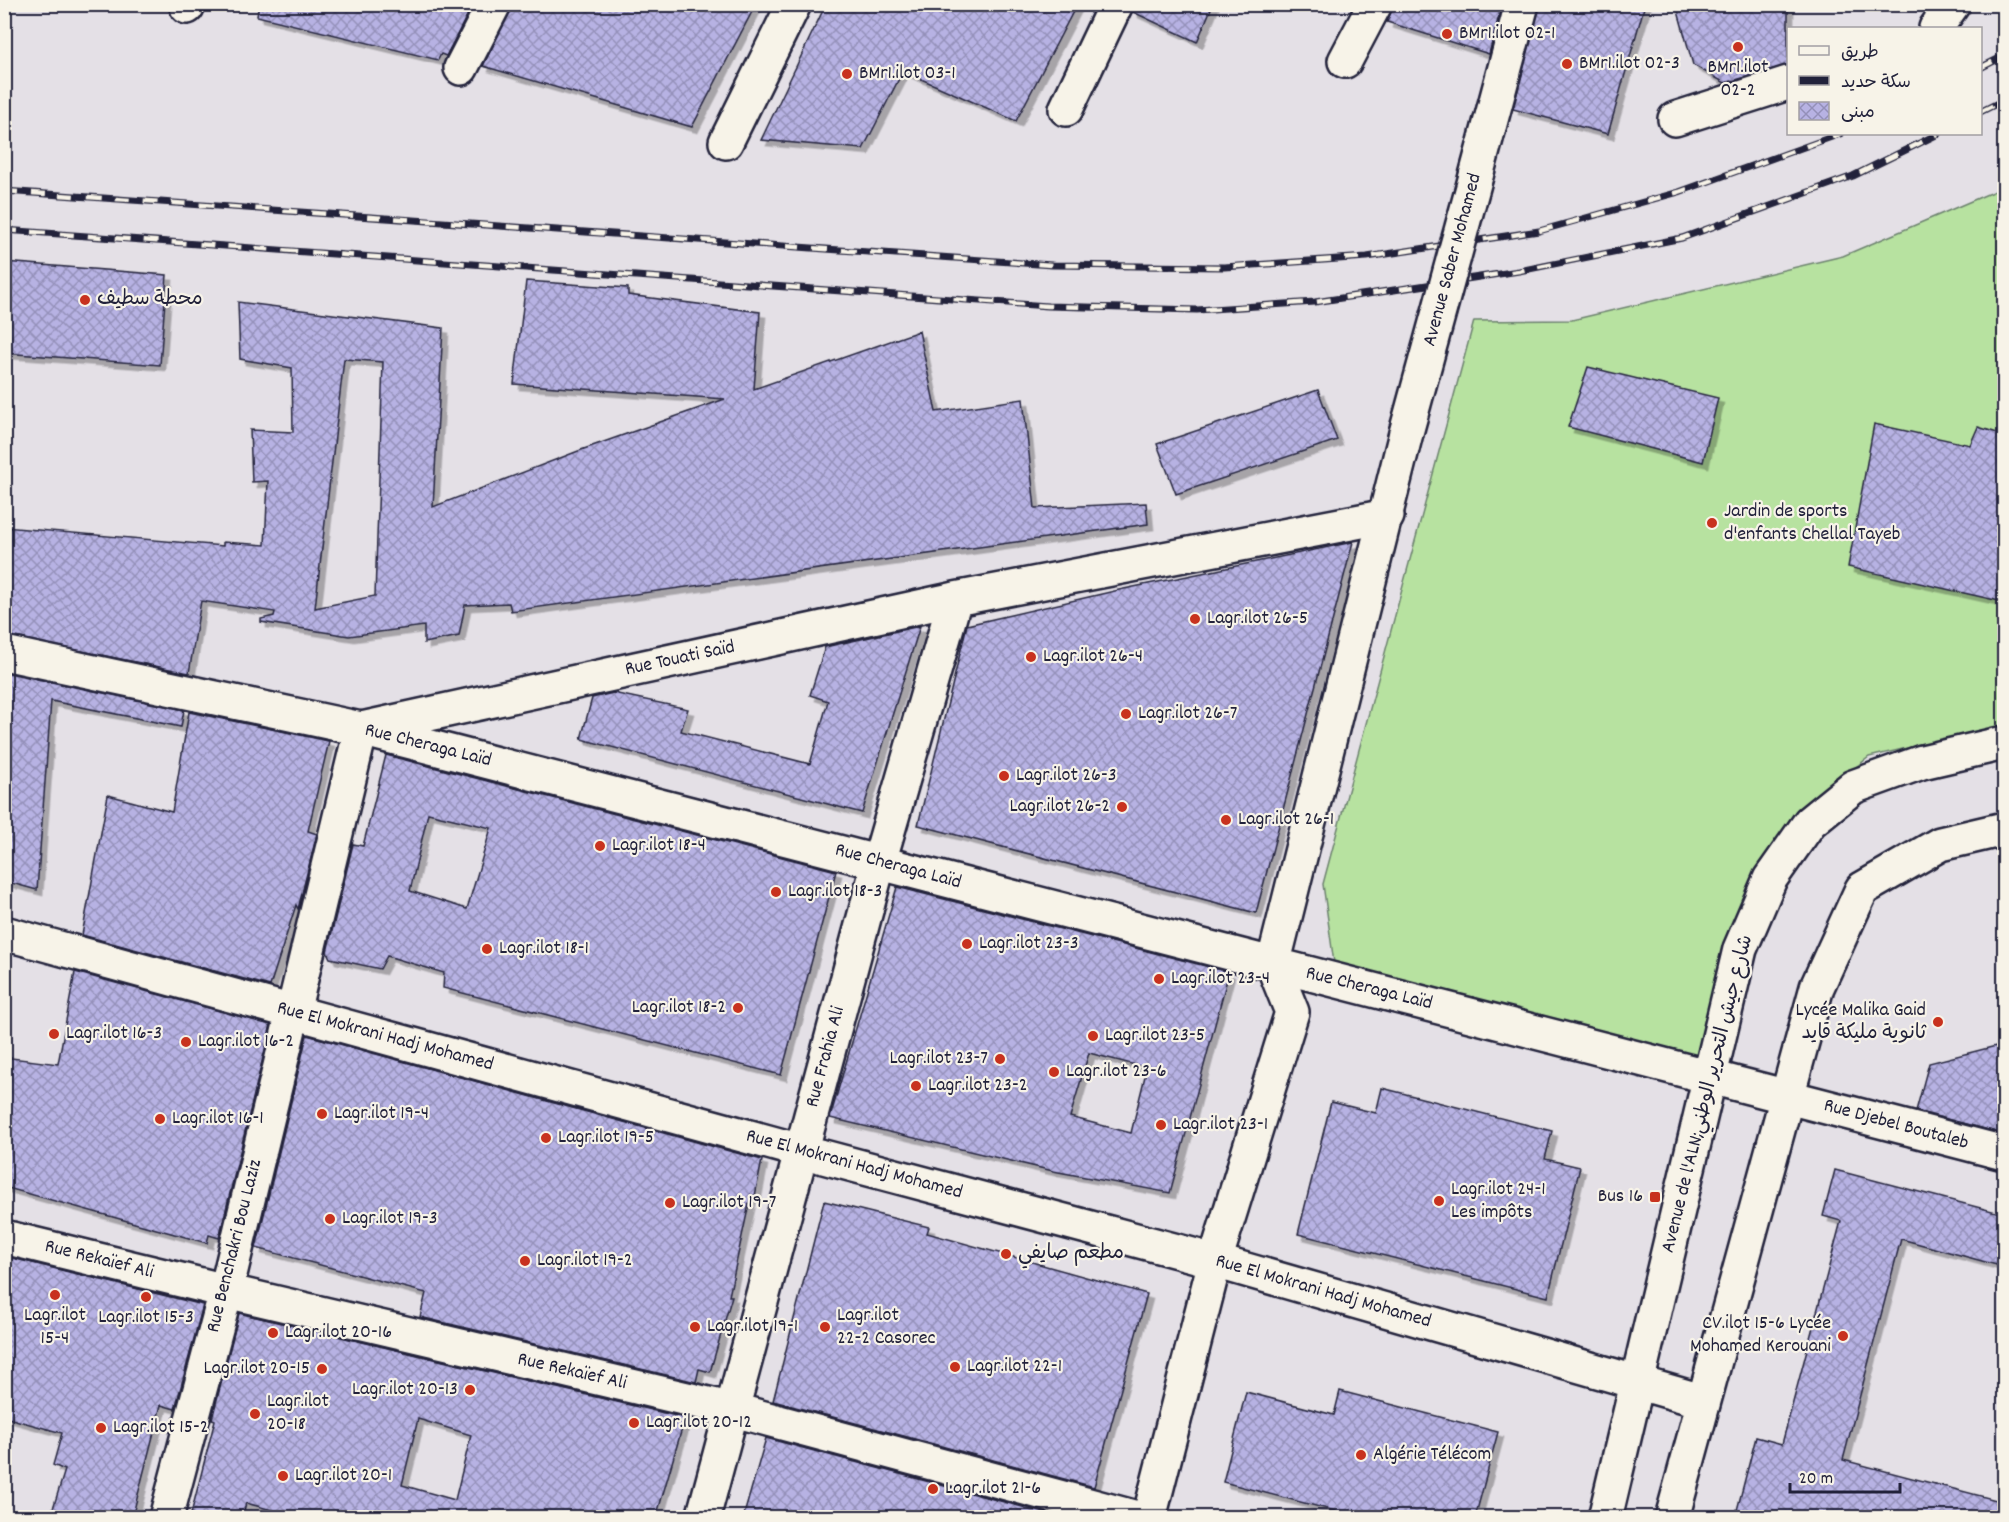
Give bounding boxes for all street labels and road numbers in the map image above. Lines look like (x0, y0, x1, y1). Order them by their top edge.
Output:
street label: Avenue Saber Mohamed (1416, 170, 1490, 350)
street label: Rue Touati Saïd (622, 634, 738, 684)
street label: Rue Cheraga Laïd (362, 717, 494, 775)
street label: Rue Cheraga Laïd (832, 837, 964, 897)
street label: Avenue de l'ALN;شارع جيش التحرير الوطني (1655, 932, 1762, 1256)
street label: Rue Cheraga Laïd (1303, 960, 1435, 1018)
street label: Rue El Mokrani Hadj Mohamed (274, 995, 496, 1079)
street label: Rue Frahia Ali (799, 1003, 853, 1111)
street label: Rue Djebel Boutaleb (1820, 1092, 1972, 1158)
street label: Rue El Mokrani Hadj Mohamed (743, 1123, 965, 1207)
street label: Rue Benchakri Bou Laziz (200, 1156, 270, 1336)
street label: Rue Rekaïef Ali (42, 1233, 157, 1287)
street label: Rue El Mokrani Hadj Mohamed (1212, 1248, 1434, 1336)
street label: Rue Rekaïef Ali (515, 1346, 630, 1398)

